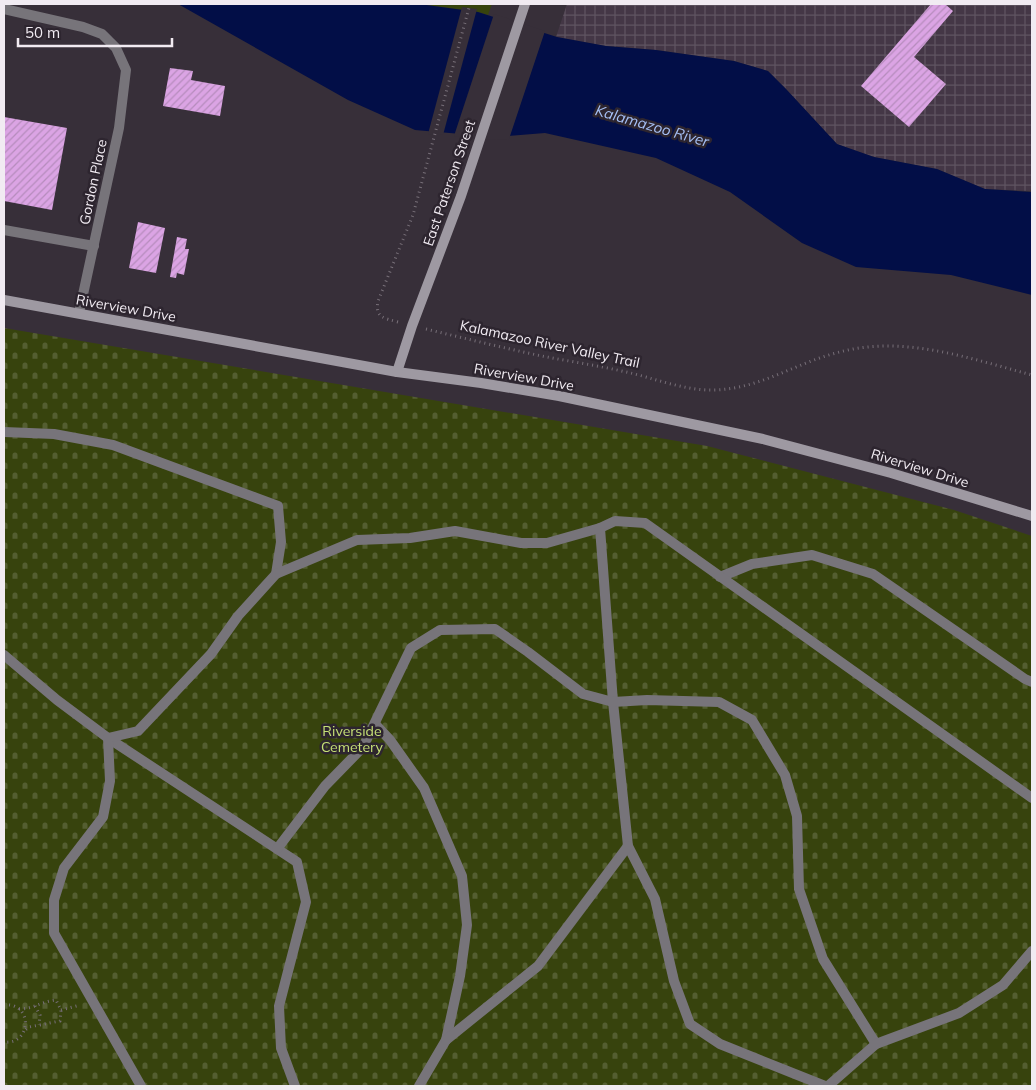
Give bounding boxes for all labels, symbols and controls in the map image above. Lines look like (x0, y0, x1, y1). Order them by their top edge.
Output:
scale bar (18, 15, 171, 47)
text: 50 m (25, 23, 60, 42)
water label: Kalamazoo River (593, 100, 712, 151)
street label: East Paterson Street (419, 118, 479, 248)
street label: Gordon Place (75, 138, 111, 226)
street label: Riverview Drive (75, 290, 177, 326)
street label: Kalamazoo River Valley Trail (458, 316, 642, 372)
street label: Riverview Drive (473, 359, 575, 395)
street label: Riverview Drive (869, 445, 971, 491)
park label: Riverside Cemetery (321, 722, 384, 756)

